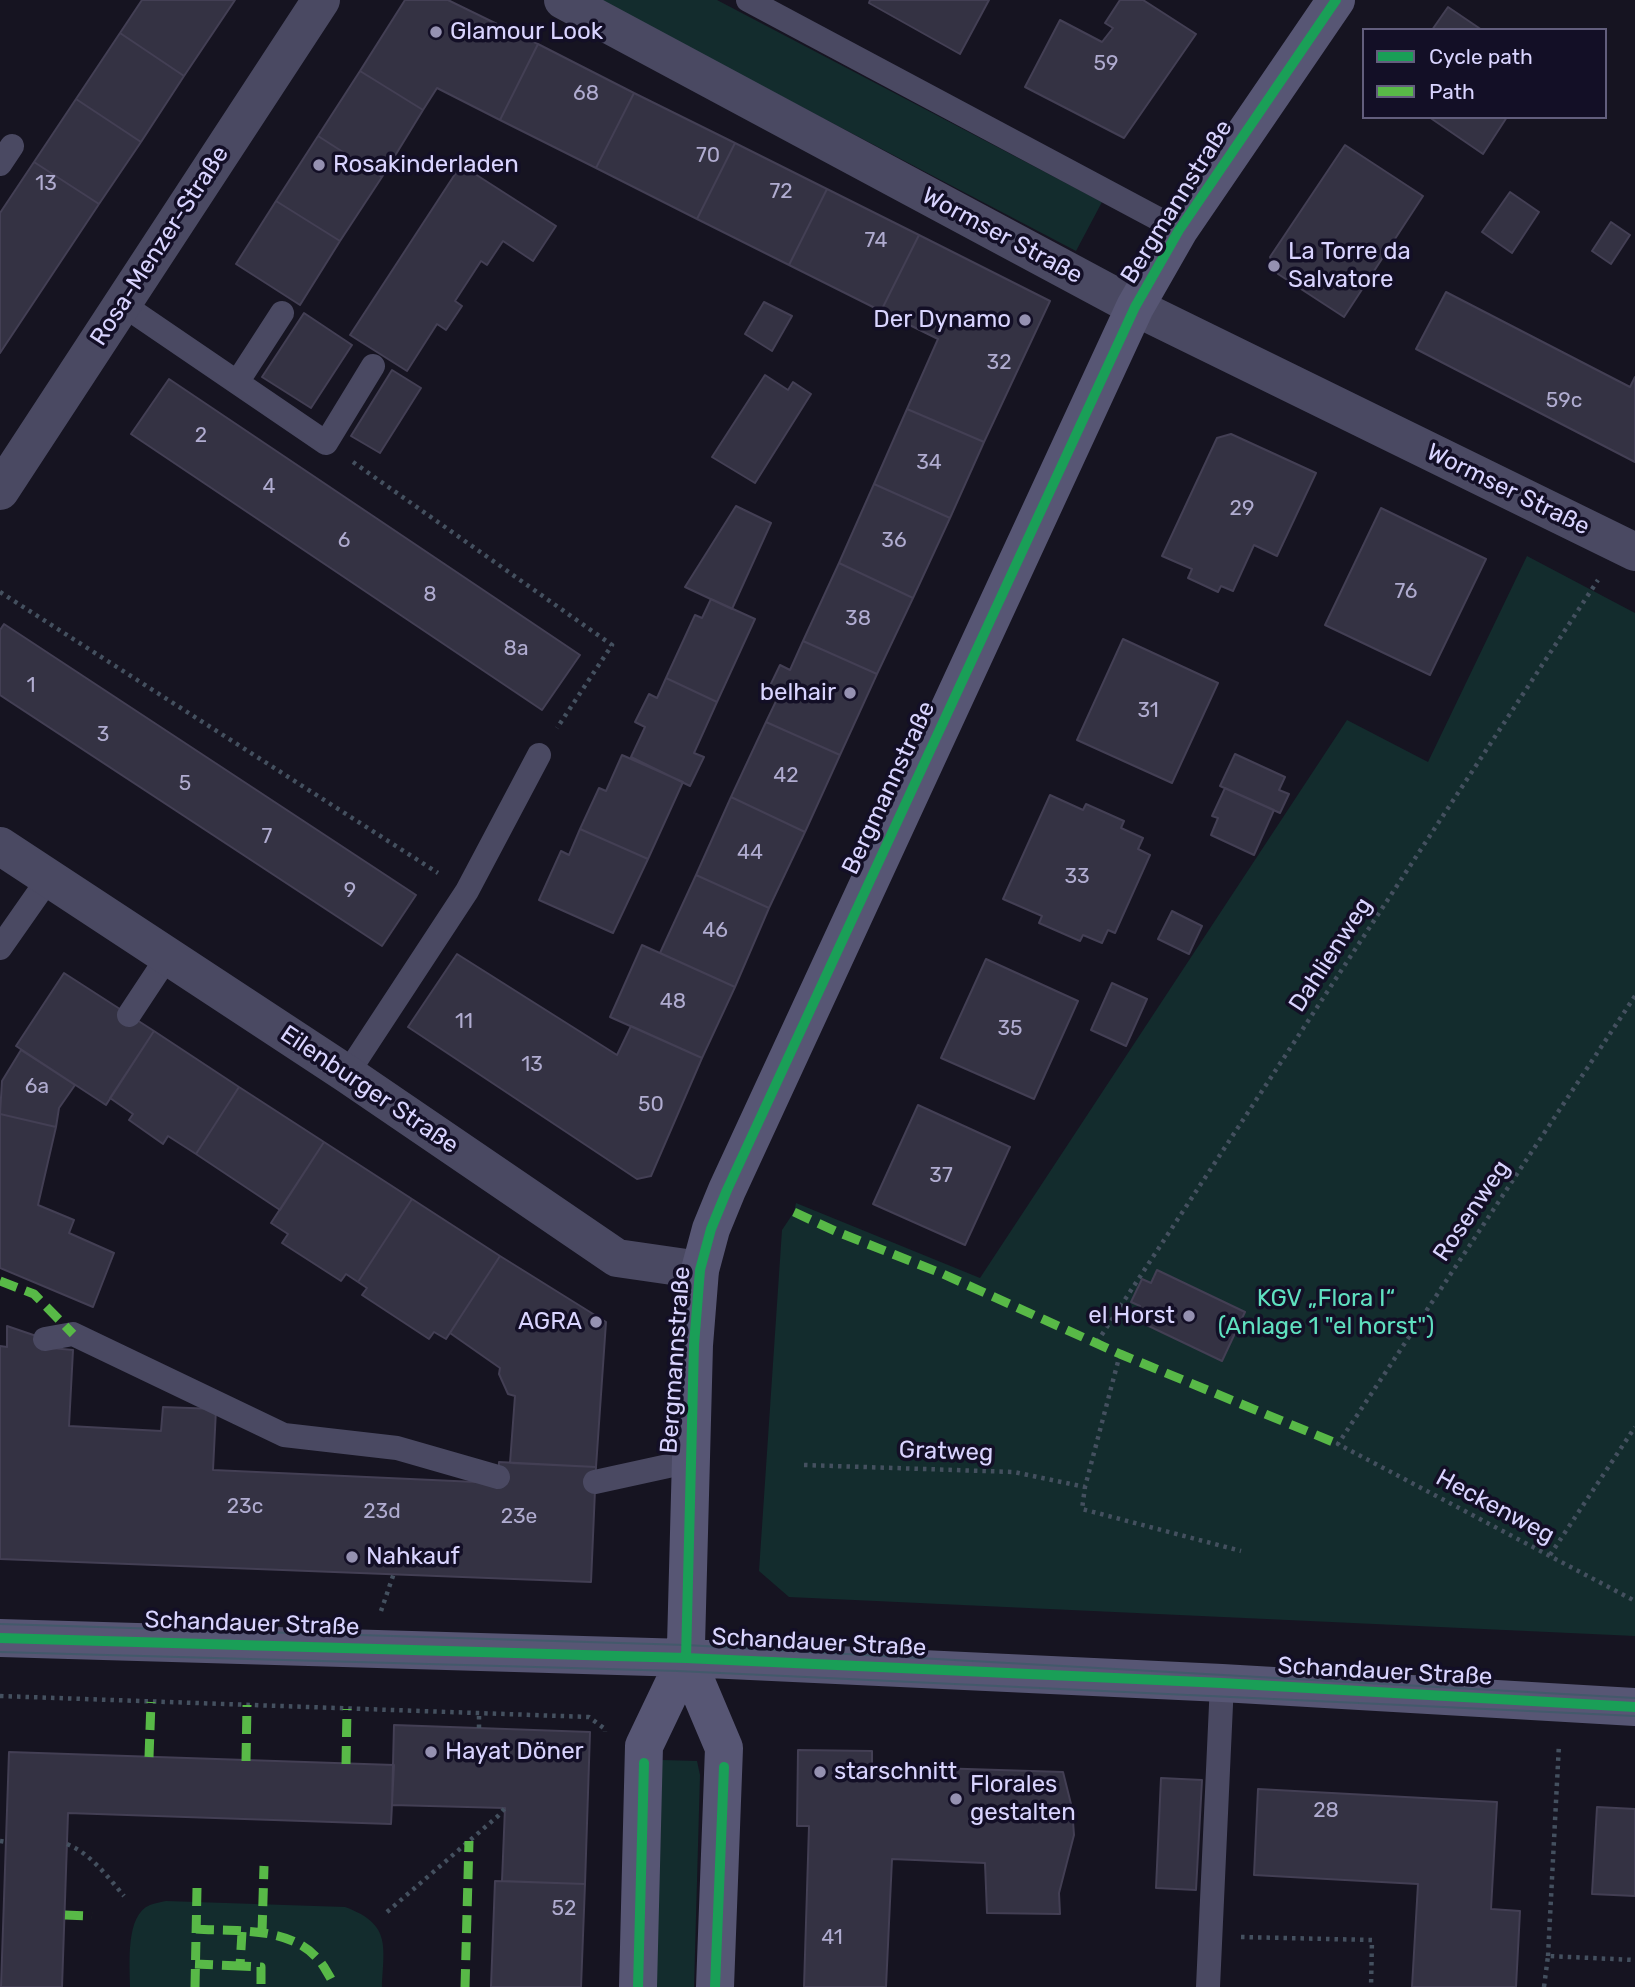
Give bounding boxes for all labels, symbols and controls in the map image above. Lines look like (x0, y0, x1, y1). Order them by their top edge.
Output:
place label: Glamour Look (450, 18, 603, 46)
marker: Glamour Look (428, 24, 444, 40)
legend (1362, 28, 1607, 119)
text: Cycle path (1429, 44, 1533, 69)
house number: 59 (1094, 51, 1118, 77)
text: Path (1429, 79, 1475, 104)
house number: 68 (573, 81, 599, 107)
street label: Bergmannstraße (1115, 115, 1239, 289)
street label: Rosa-Menzer-Straße (85, 141, 235, 351)
house number: 70 (696, 143, 720, 169)
place label: Rosakinderladen (333, 151, 519, 179)
marker: Rosakinderladen (311, 157, 327, 173)
house number: 13 (35, 171, 57, 197)
house number: 72 (769, 179, 793, 205)
street label: Wormser Straße (917, 182, 1087, 290)
house number: 74 (864, 228, 888, 254)
place label: La Torre da Salvatore (1288, 238, 1411, 294)
marker: La Torre da Salvatore (1266, 258, 1282, 274)
place label: Der Dynamo (873, 306, 1011, 334)
marker: Der Dynamo (1017, 312, 1033, 328)
house number: 32 (987, 350, 1011, 376)
house number: 59c (1546, 388, 1582, 414)
house number: 2 (195, 423, 207, 449)
street label: Wormser Straße (1422, 438, 1594, 542)
house number: 34 (916, 450, 942, 476)
house number: 4 (262, 474, 276, 500)
house number: 29 (1230, 496, 1254, 522)
house number: 6 (338, 528, 350, 554)
house number: 36 (881, 528, 907, 554)
house number: 76 (1395, 579, 1417, 605)
house number: 8 (423, 582, 437, 608)
house number: 38 (845, 606, 871, 632)
house number: 8a (504, 636, 528, 662)
house number: 1 (27, 673, 35, 699)
place label: belhair (760, 679, 836, 707)
marker: belhair (842, 685, 858, 701)
street label: Bergmannstraße (836, 697, 942, 879)
house number: 31 (1137, 698, 1159, 724)
house number: 3 (97, 722, 109, 748)
house number: 42 (773, 763, 799, 789)
house number: 5 (179, 771, 191, 797)
house number: 7 (262, 824, 272, 850)
house number: 44 (737, 840, 763, 866)
house number: 33 (1064, 864, 1090, 890)
house number: 9 (344, 878, 356, 904)
street label: Dahlienweg (1283, 892, 1379, 1018)
house number: 46 (702, 918, 728, 944)
house number: 48 (660, 989, 686, 1015)
house number: 11 (455, 1009, 473, 1035)
house number: 35 (997, 1016, 1023, 1042)
street label: Eilenburger Straße (274, 1020, 464, 1160)
house number: 13 (521, 1052, 543, 1078)
house number: 6a (25, 1074, 49, 1100)
house number: 50 (638, 1092, 664, 1118)
street label: Rosenweg (1428, 1155, 1516, 1267)
house number: 37 (929, 1163, 953, 1189)
street label: Bergmannstraße (655, 1265, 697, 1455)
park label: KGV „Flora I“ (Anlage 1 "el horst") (1218, 1285, 1434, 1341)
place label: el Horst (1088, 1302, 1175, 1330)
place label: AGRA (518, 1308, 582, 1336)
marker: el Horst (1181, 1308, 1197, 1324)
marker: AGRA (588, 1314, 604, 1330)
street label: Gratweg (898, 1436, 994, 1468)
street label: Heckenweg (1431, 1464, 1559, 1550)
house number: 23c (227, 1494, 263, 1520)
house number: 23d (363, 1499, 401, 1525)
house number: 23e (501, 1504, 537, 1530)
place label: Nahkauf (366, 1543, 460, 1571)
marker: Nahkauf (344, 1549, 360, 1565)
street label: Schandauer Straße (144, 1606, 360, 1642)
street label: Schandauer Straße (711, 1623, 927, 1663)
street label: Schandauer Straße (1277, 1652, 1493, 1692)
place label: Hayat Döner (445, 1738, 584, 1766)
marker: Hayat Döner (423, 1744, 439, 1760)
place label: starschnitt (834, 1758, 957, 1786)
marker: starschnitt (812, 1764, 828, 1780)
place label: Florales gestalten (970, 1771, 1076, 1827)
marker: Florales gestalten (948, 1791, 964, 1807)
house number: 28 (1313, 1798, 1339, 1824)
house number: 52 (552, 1896, 576, 1922)
house number: 41 (821, 1925, 843, 1951)

